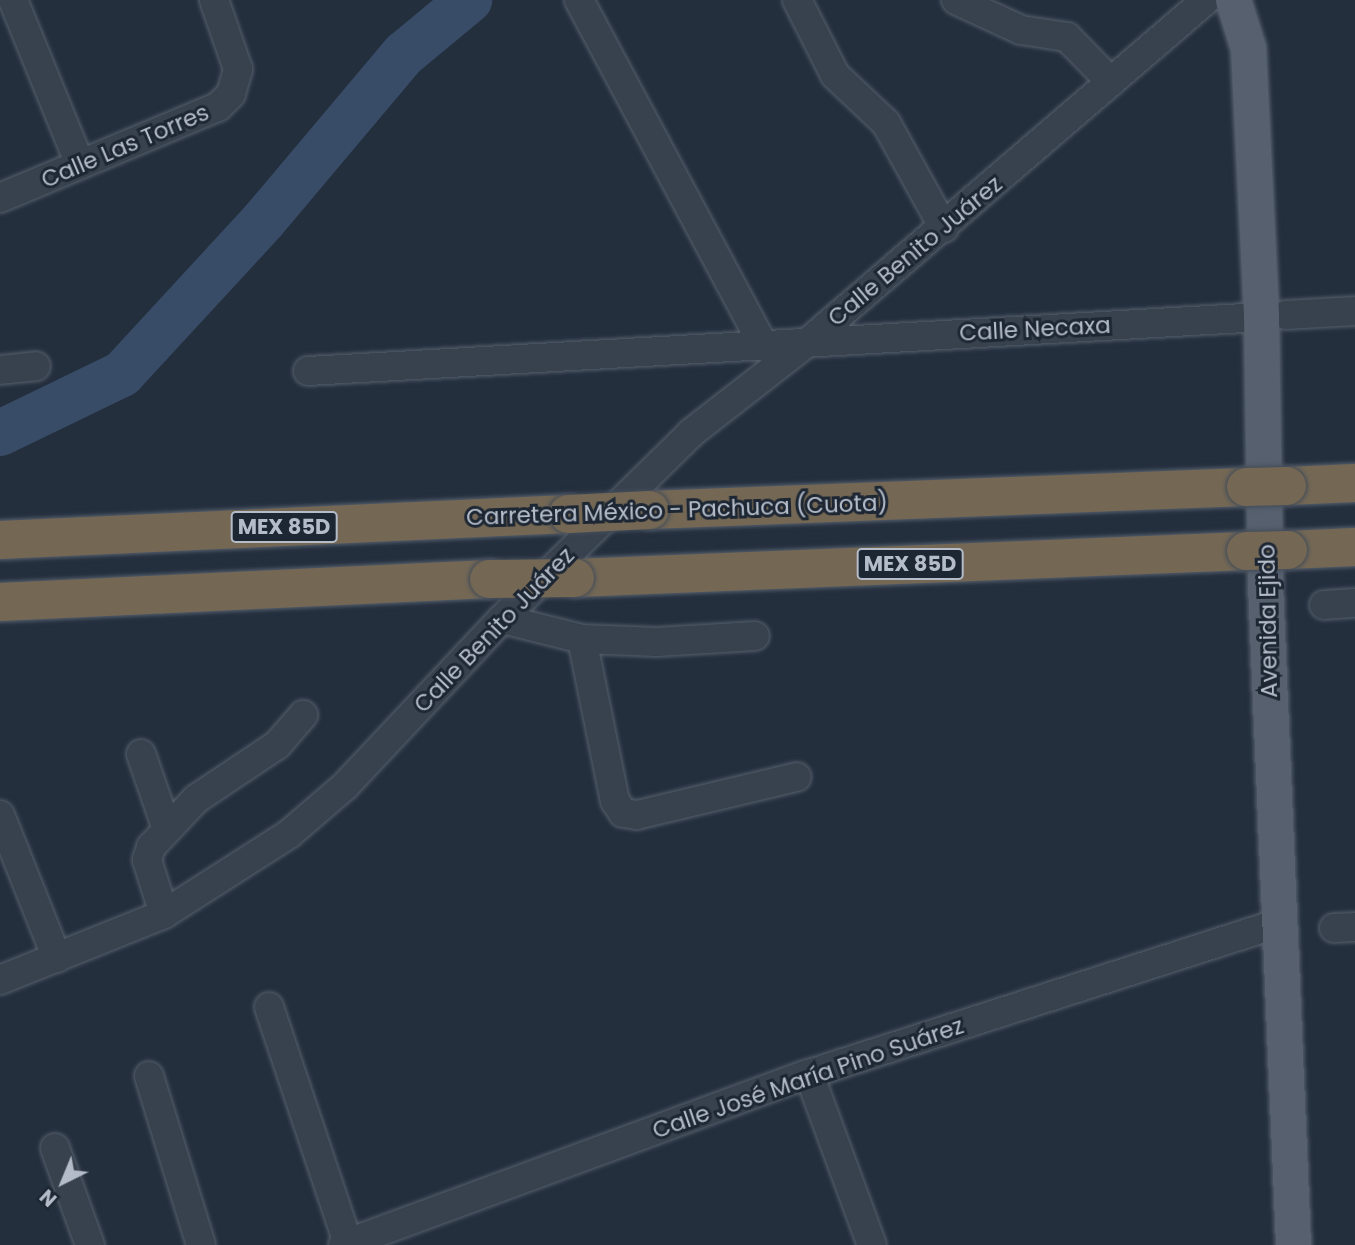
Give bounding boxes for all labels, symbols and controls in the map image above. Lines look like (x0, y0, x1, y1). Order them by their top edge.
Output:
street label: Calle Las Torres (37, 98, 213, 194)
street label: Calle Benito Juárez (822, 170, 1008, 332)
street label: Calle Necaxa (959, 311, 1111, 347)
street label: Carretera México - Pachuca (Cuota) (466, 489, 888, 531)
road number: MEX 85D (230, 510, 338, 544)
street label: Calle Benito Juárez (408, 542, 580, 718)
street label: Avenida Ejido (1253, 544, 1283, 698)
road number: MEX 85D (856, 546, 964, 582)
street label: Calle José María Pino Suárez (649, 1012, 967, 1144)
north arrow (28, 1147, 98, 1217)
text: N (34, 1183, 63, 1212)

